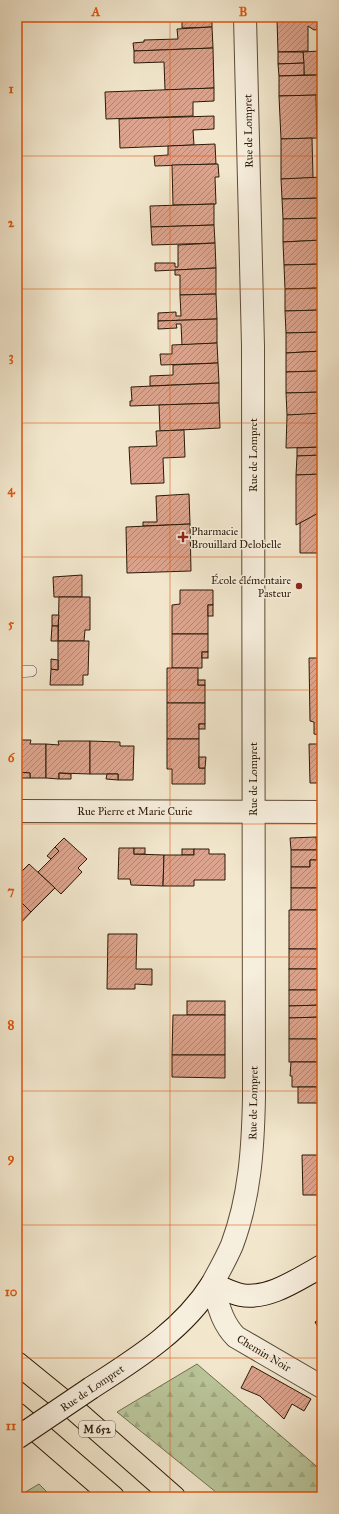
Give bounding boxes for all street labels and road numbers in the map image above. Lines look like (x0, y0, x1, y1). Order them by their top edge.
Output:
street label: Rue de Lompret (241, 94, 256, 168)
street label: Rue de Lompret (247, 418, 260, 492)
street label: Rue de Lompret (247, 742, 260, 816)
street label: Rue Pierre et Marie Curie (77, 805, 193, 818)
street label: Rue de Lompret (246, 1066, 261, 1140)
street label: Chemin Noir (234, 1332, 294, 1375)
street label: Rue de Lompret (58, 1362, 127, 1414)
road number: M 652 (79, 1421, 115, 1437)

